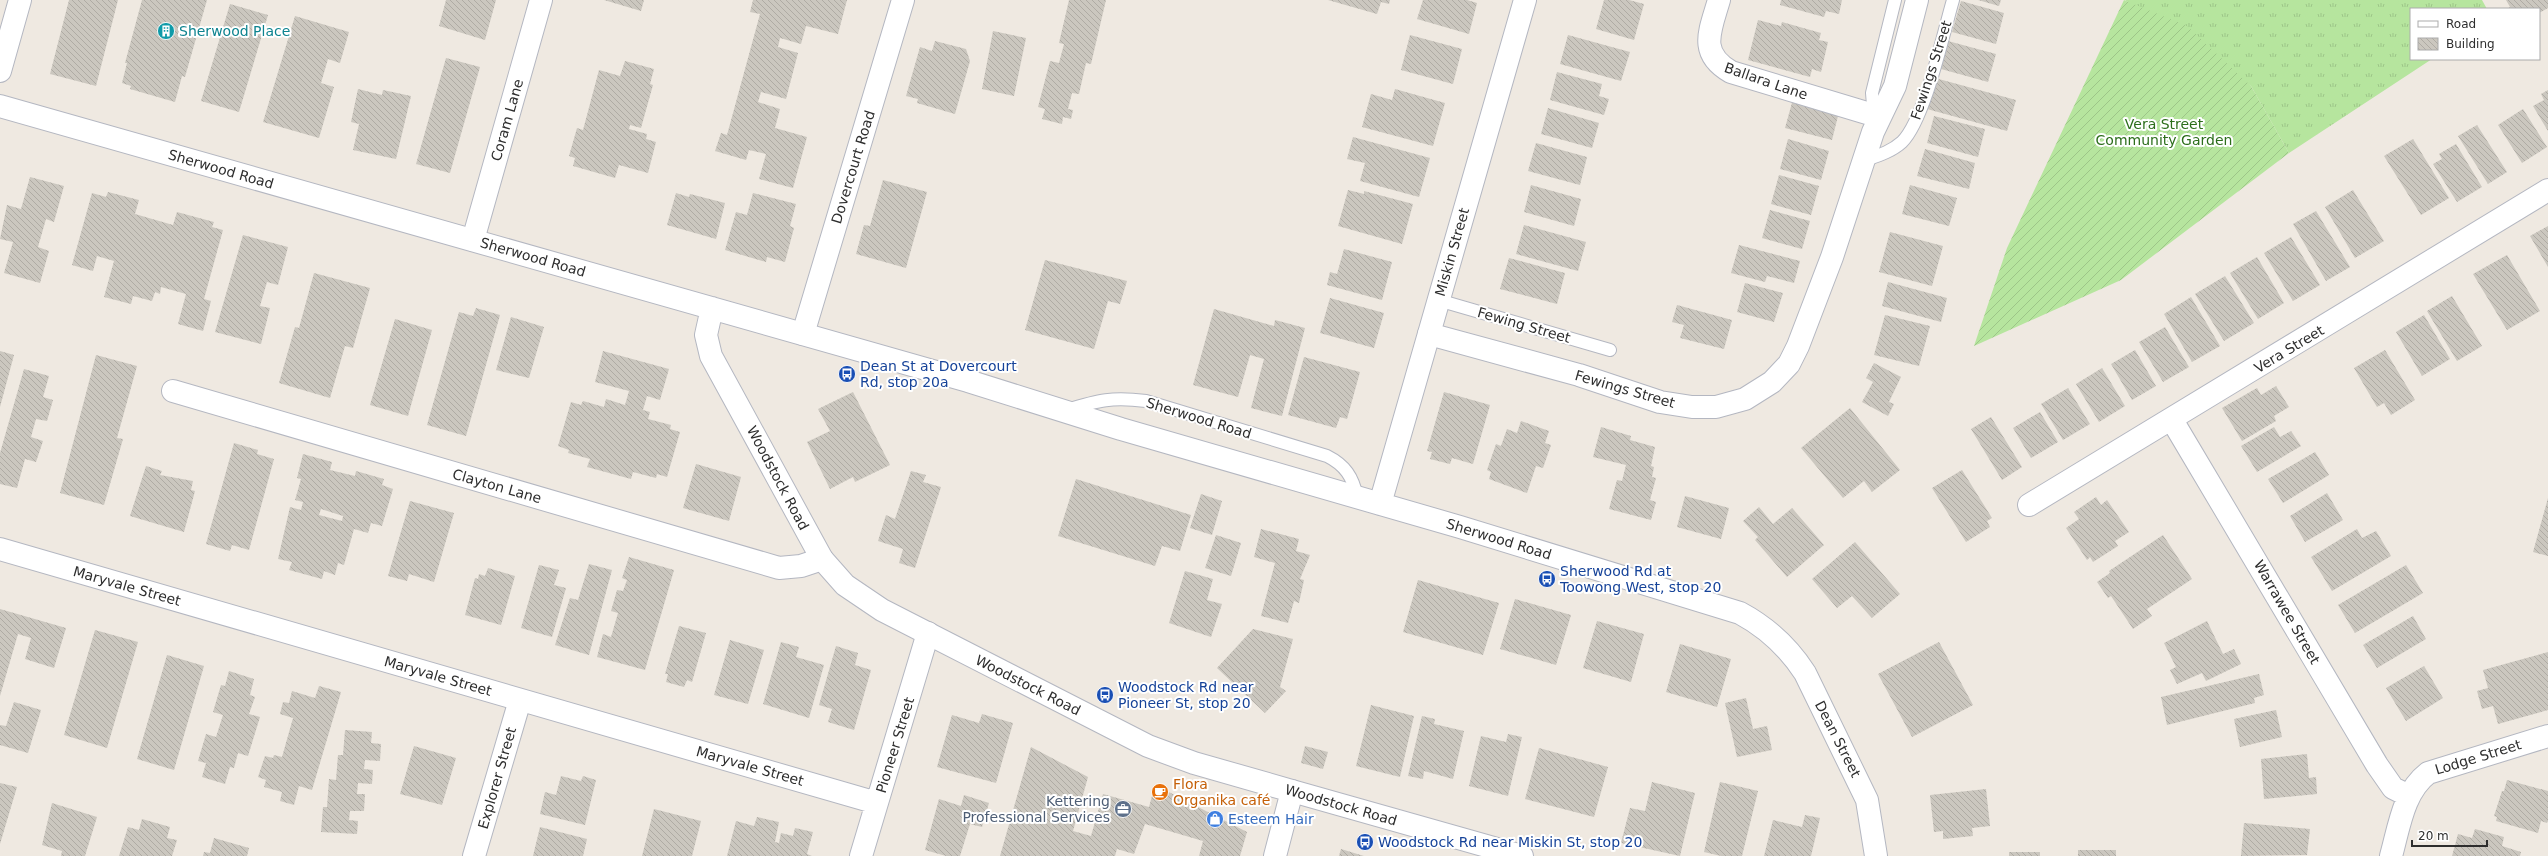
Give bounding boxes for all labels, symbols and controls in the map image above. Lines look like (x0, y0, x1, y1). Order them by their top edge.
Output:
legend (2410, 8, 2540, 60)
text: Road (2446, 17, 2476, 31)
street label: Fewings Street (1907, 18, 1955, 122)
building icon: Sherwood Place (156, 21, 176, 41)
place label: Sherwood Place (179, 23, 290, 39)
text: Building (2446, 37, 2495, 51)
street label: Ballara Lane (1722, 59, 1810, 103)
street label: Coram Lane (488, 77, 526, 163)
street label: Dovercourt Road (828, 108, 878, 226)
park label: Vera Street Community Garden (2096, 116, 2232, 148)
street label: Sherwood Road (166, 146, 276, 192)
street label: Miskin Street (1432, 206, 1472, 298)
street label: Sherwood Road (478, 234, 588, 280)
street label: Fewing Street (1476, 304, 1573, 346)
street label: Vera Street (2251, 322, 2327, 376)
place label: Dean St at Dovercourt Rd, stop 20a (860, 358, 1017, 390)
bus stop icon: Dean St at Dovercourt Rd, stop 20a (837, 364, 857, 384)
street label: Fewings Street (1573, 367, 1677, 411)
street label: Sherwood Road (1144, 394, 1254, 442)
street label: Woodstock Road (744, 423, 812, 533)
street label: Clayton Lane (451, 466, 543, 506)
street label: Sherwood Road (1444, 515, 1554, 563)
street label: Warrawee Street (2251, 557, 2323, 667)
street label: Maryvale Street (71, 563, 183, 609)
place label: Sherwood Rd at Toowong West, stop 20 (1559, 563, 1721, 595)
bus stop icon: Sherwood Rd at Toowong West, stop 20 (1537, 569, 1557, 589)
street label: Woodstock Road (973, 652, 1083, 718)
street label: Maryvale Street (382, 653, 494, 699)
place label: Woodstock Rd near Pioneer St, stop 20 (1118, 679, 1254, 711)
bus stop icon: Woodstock Rd near Pioneer St, stop 20 (1095, 685, 1115, 705)
street label: Pioneer Street (873, 695, 917, 795)
street label: Dean Street (1812, 698, 1864, 780)
street label: Explorer Street (475, 725, 519, 831)
street label: Lodge Street (2433, 736, 2524, 778)
street label: Maryvale Street (694, 743, 806, 789)
place label: Flora Organika café (1173, 776, 1270, 808)
street label: Woodstock Road (1283, 781, 1399, 829)
cafe icon: Flora Organika café (1150, 782, 1170, 802)
place label: Kettering Professional Services (962, 793, 1110, 825)
office icon: Kettering Professional Services (1113, 799, 1133, 819)
shop icon: Esteem Hair (1205, 809, 1225, 829)
place label: Esteem Hair (1228, 811, 1314, 827)
scale bar (2412, 822, 2487, 848)
text: 20 m (2418, 829, 2449, 843)
bus stop icon: Woodstock Rd near Miskin St, stop 20 (1355, 832, 1375, 852)
place label: Woodstock Rd near Miskin St, stop 20 (1378, 834, 1642, 850)

